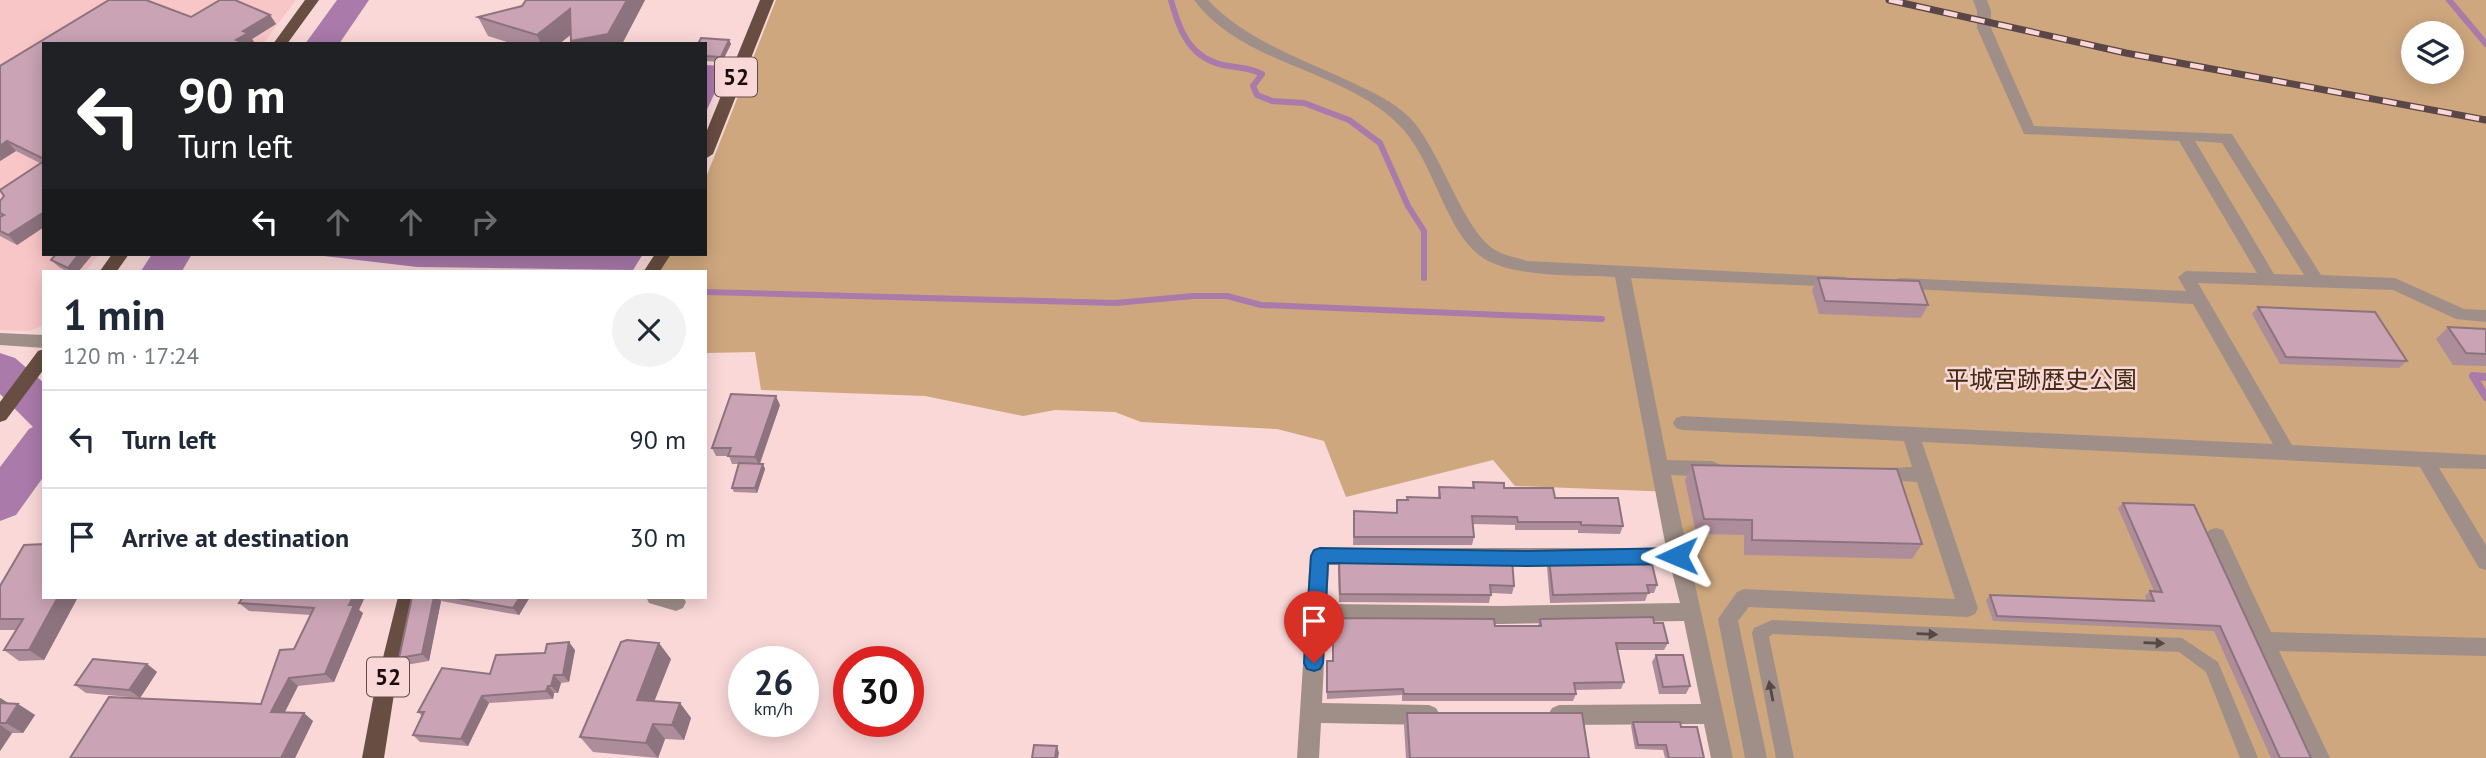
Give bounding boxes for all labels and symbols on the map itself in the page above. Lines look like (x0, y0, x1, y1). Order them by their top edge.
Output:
road number: 52 (715, 58, 757, 96)
park label: 平城宮跡歴史公園 (1945, 364, 2137, 395)
position arrow (1640, 519, 1714, 593)
pin (1284, 591, 1344, 663)
one-way arrow (1916, 628, 1938, 639)
one-way arrow (2143, 638, 2165, 649)
speed limit sign: 30 (833, 646, 924, 737)
road number: 52 (367, 657, 409, 696)
one-way arrow (1766, 680, 1777, 702)

